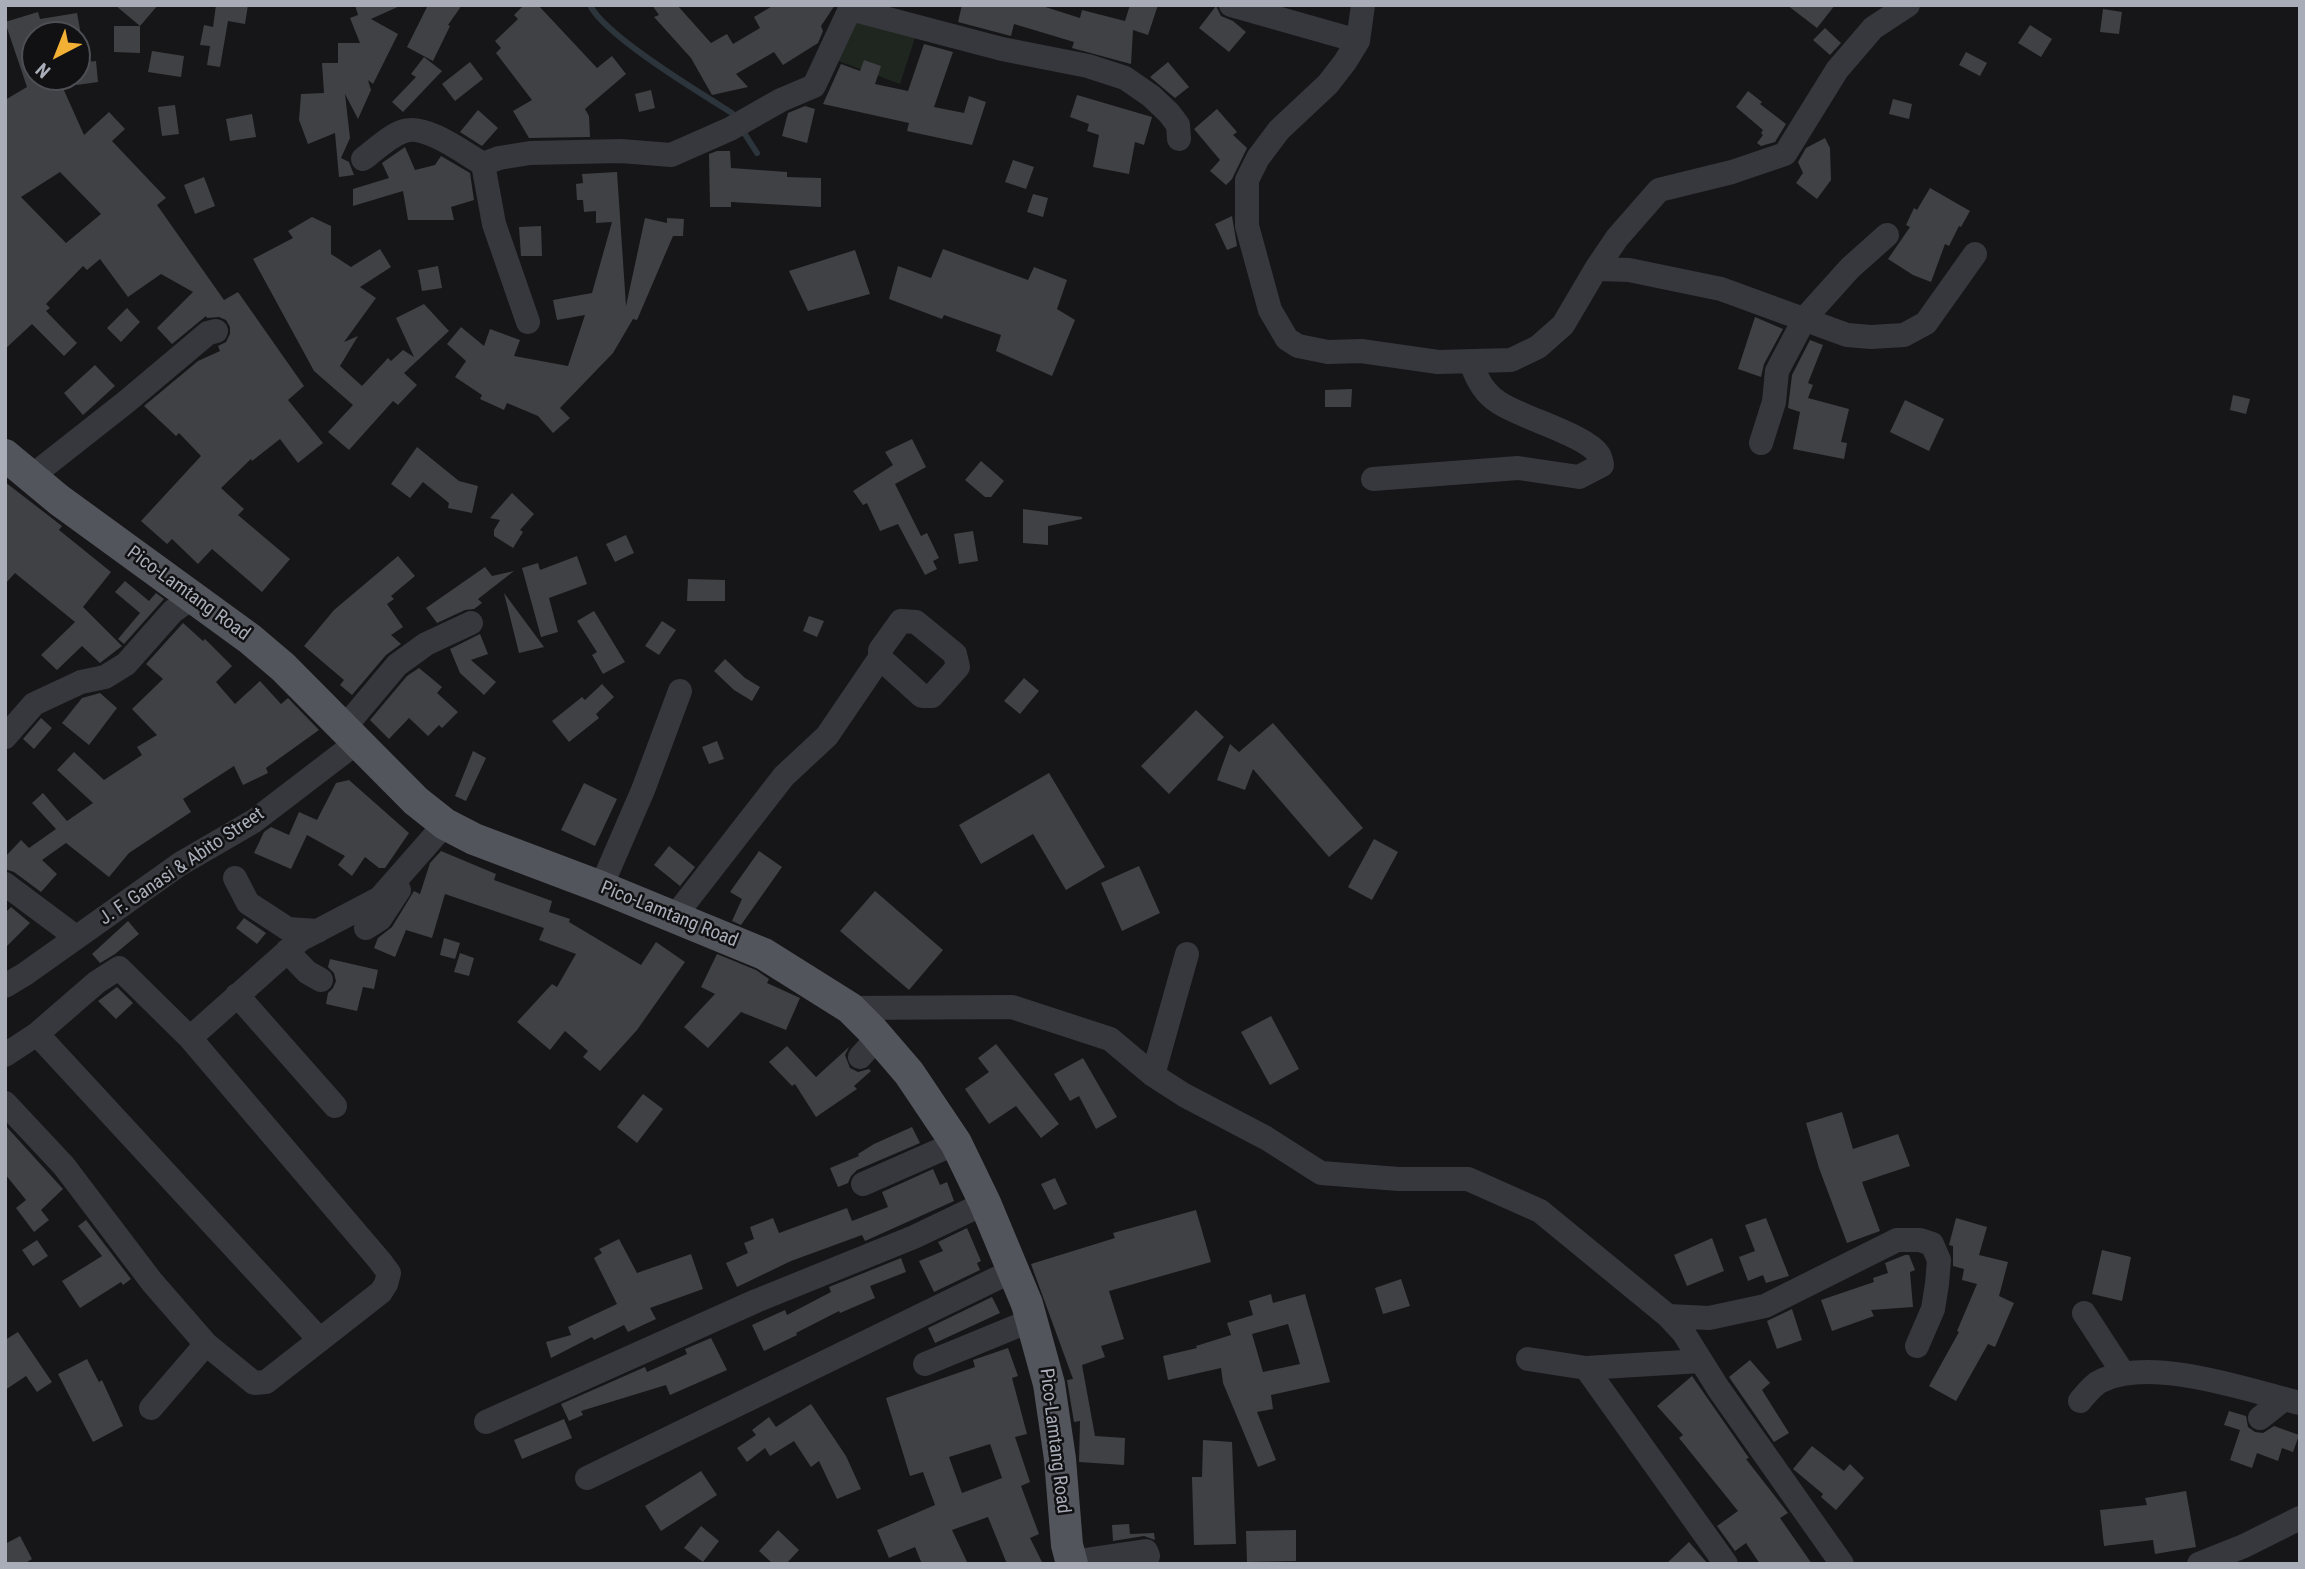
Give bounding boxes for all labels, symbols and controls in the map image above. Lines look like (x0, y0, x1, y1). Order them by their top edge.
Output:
north arrow (21, 21, 91, 91)
text: N (31, 58, 55, 83)
street label: Pico-Lamtang Road (122, 542, 254, 646)
street label: J. F. Ganasi & Abito Street (95, 803, 269, 931)
street label: Pico-Lamtang Road (597, 877, 741, 953)
street label: Pico-Lamtang Road (1034, 1367, 1074, 1515)

